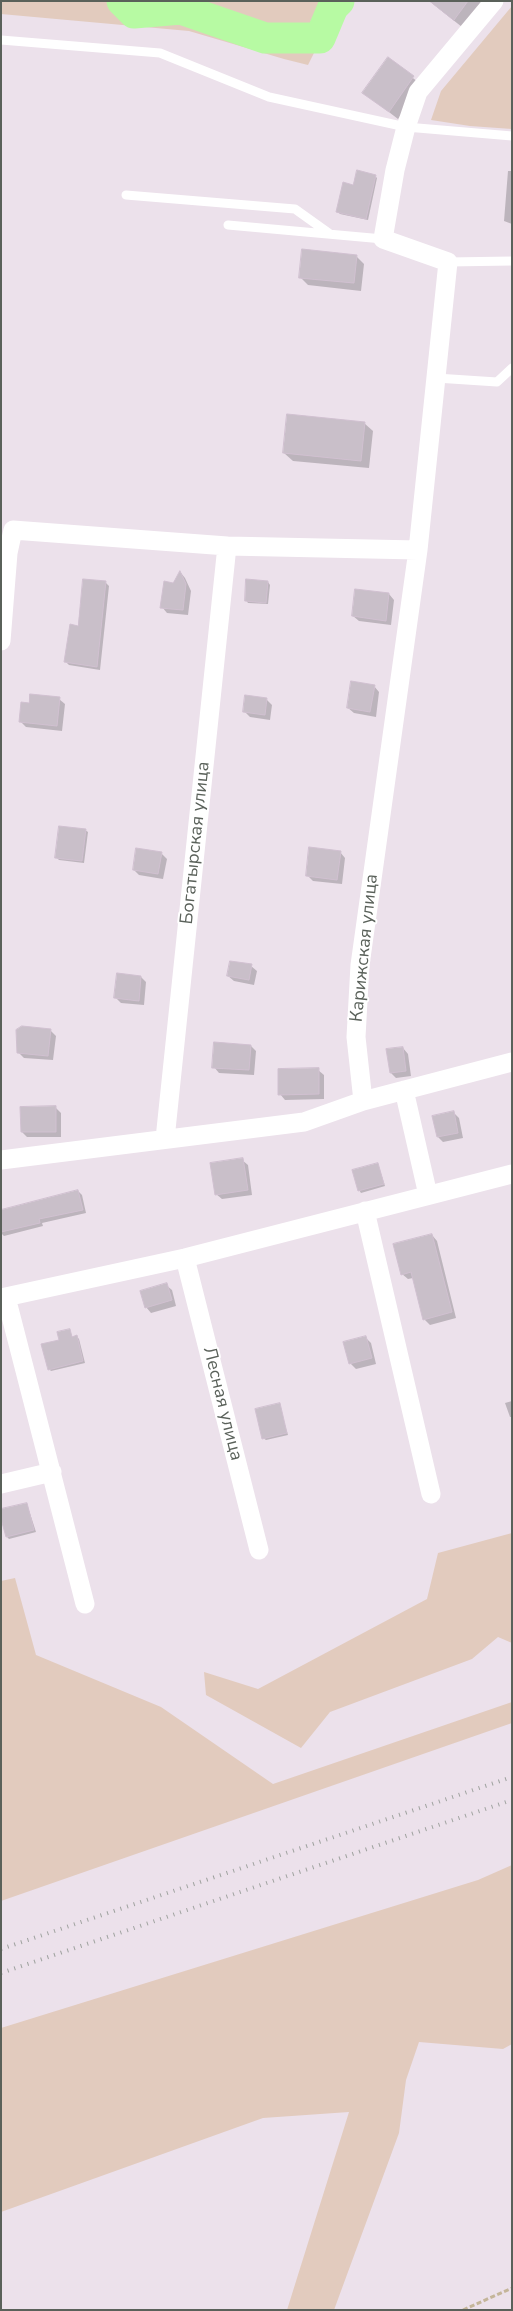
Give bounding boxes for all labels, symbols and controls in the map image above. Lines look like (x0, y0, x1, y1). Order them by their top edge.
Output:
street label: Богатырская улица (177, 761, 215, 925)
street label: Карижская улица (346, 873, 384, 1023)
street label: Лесная улица (197, 1345, 247, 1463)

